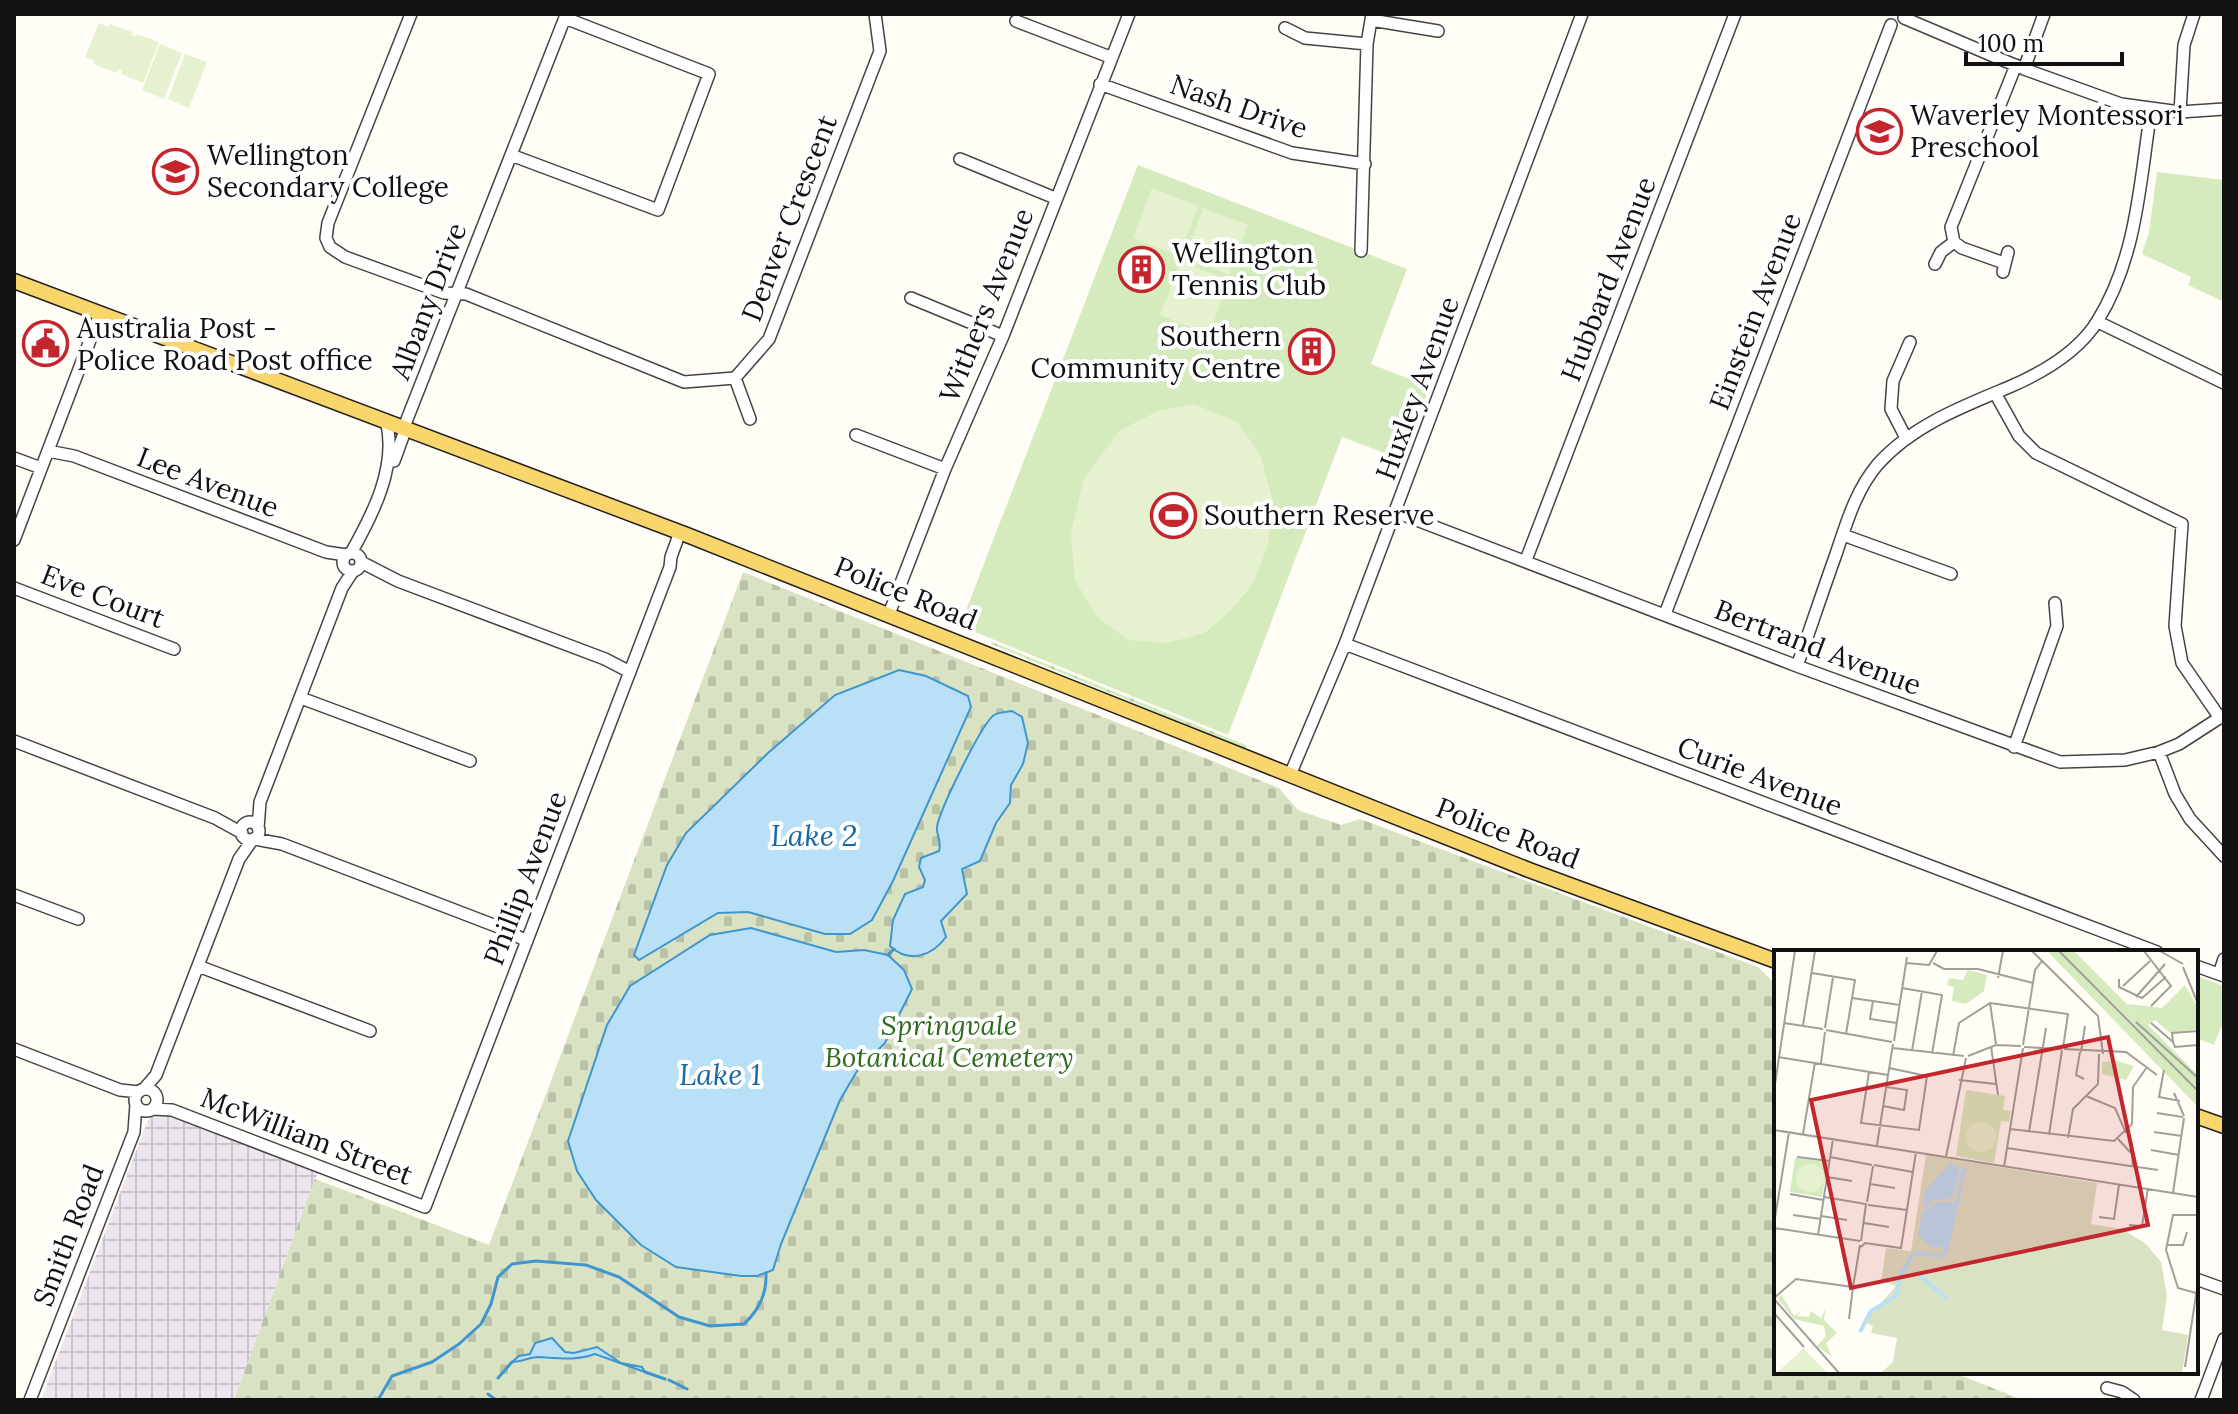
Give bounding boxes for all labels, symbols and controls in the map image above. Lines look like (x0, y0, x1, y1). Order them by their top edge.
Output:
scale bar (1966, 16, 2122, 66)
text: 100 m (1978, 28, 2044, 59)
street label: Nash Drive (1166, 66, 1312, 146)
place label: Waverley Montessori Preschool (1910, 97, 2184, 165)
school or university icon: Waverley Montessori Preschool (1855, 107, 1903, 155)
street label: Denver Crescent (733, 109, 845, 326)
place label: Wellington Secondary College (207, 137, 449, 205)
school or university icon: Wellington Secondary College (152, 147, 200, 195)
street label: Hubbard Avenue (1552, 172, 1664, 386)
street label: Withers Avenue (931, 203, 1041, 407)
street label: Einstein Avenue (1701, 207, 1809, 415)
street label: Albany Drive (381, 218, 474, 385)
place label: Wellington Tennis Club (1172, 235, 1326, 303)
building icon: Wellington Tennis Club (1117, 245, 1165, 293)
street label: Huxley Avenue (1367, 291, 1467, 485)
place label: Australia Post - Police Road Post office (76, 310, 373, 378)
place label: Southern Community Centre (1030, 318, 1281, 386)
public building icon: Australia Post - Police Road Post office (22, 320, 70, 368)
building icon: Southern Community Centre (1288, 328, 1336, 376)
street label: Lee Avenue (132, 439, 284, 525)
sports icon: Southern Reserve (1149, 491, 1197, 539)
place label: Southern Reserve (1204, 497, 1434, 533)
street label: Police Road (829, 548, 983, 638)
street label: Eve Court (36, 556, 170, 636)
street label: Bertrand Avenue (1710, 591, 1926, 703)
street label: Curie Avenue (1672, 728, 1848, 824)
street label: Phillip Avenue (475, 786, 575, 970)
street label: Police Road (1431, 789, 1585, 877)
water label: Lake 2 (770, 816, 858, 854)
inset map (1774, 950, 2198, 1374)
park label: Springvale Botanical Cemetery (824, 1007, 1074, 1075)
water label: Lake 1 (679, 1055, 761, 1093)
street label: McWilliam Street (196, 1079, 418, 1193)
street label: Smith Road (24, 1159, 112, 1311)

